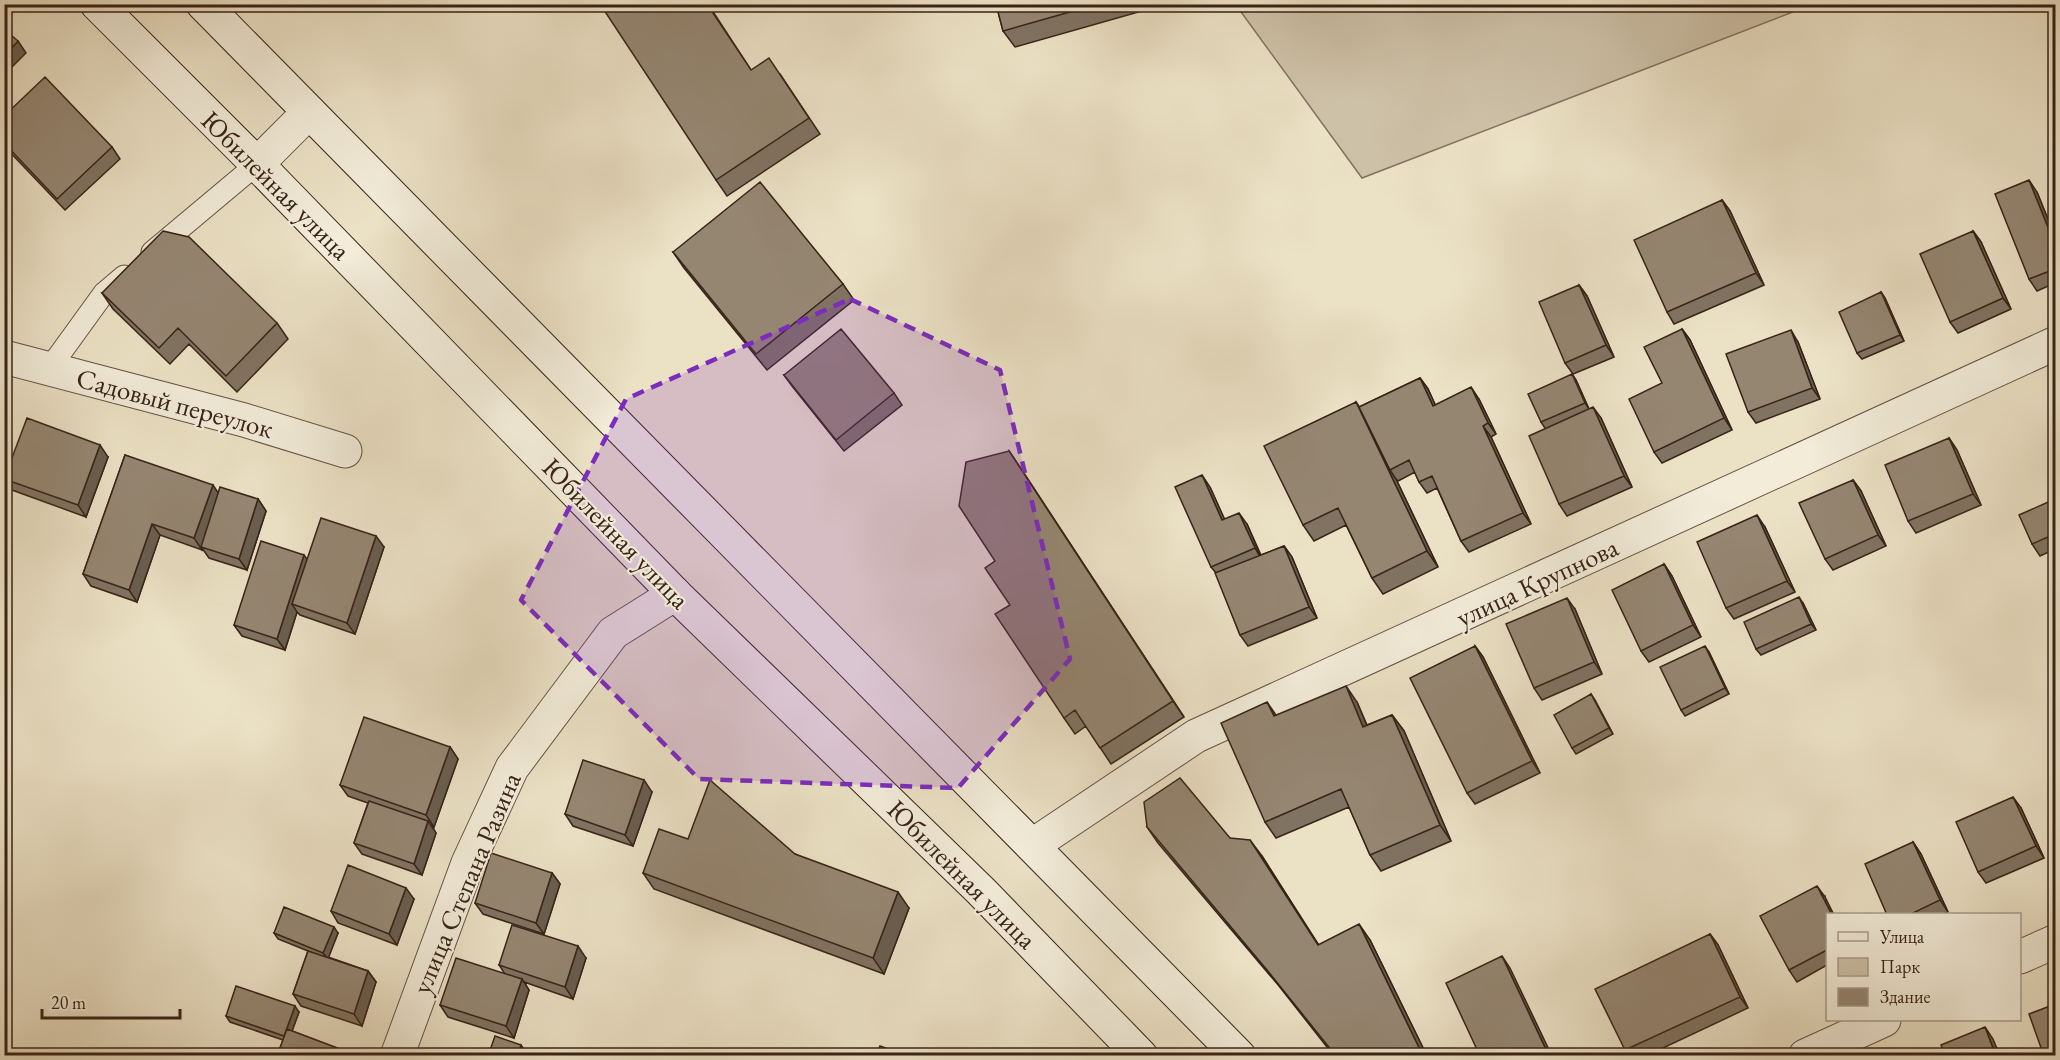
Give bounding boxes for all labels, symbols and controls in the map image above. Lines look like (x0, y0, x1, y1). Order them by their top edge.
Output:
street label: Юбилейная улица (194, 103, 359, 268)
street label: Садовый переулок (73, 360, 277, 446)
street label: Юбилейная улица (535, 450, 697, 616)
street label: улица Крупнова (1450, 529, 1624, 635)
street label: улица Степана Разина (404, 767, 529, 999)
street label: Юбилейная улица (880, 792, 1045, 957)
legend (1826, 913, 2021, 1021)
text: Улица (1879, 925, 1925, 948)
text: Парк (1880, 955, 1920, 978)
scale bar (42, 982, 180, 1020)
text: Здание (1880, 985, 1930, 1008)
text: 20 m (51, 991, 86, 1014)

